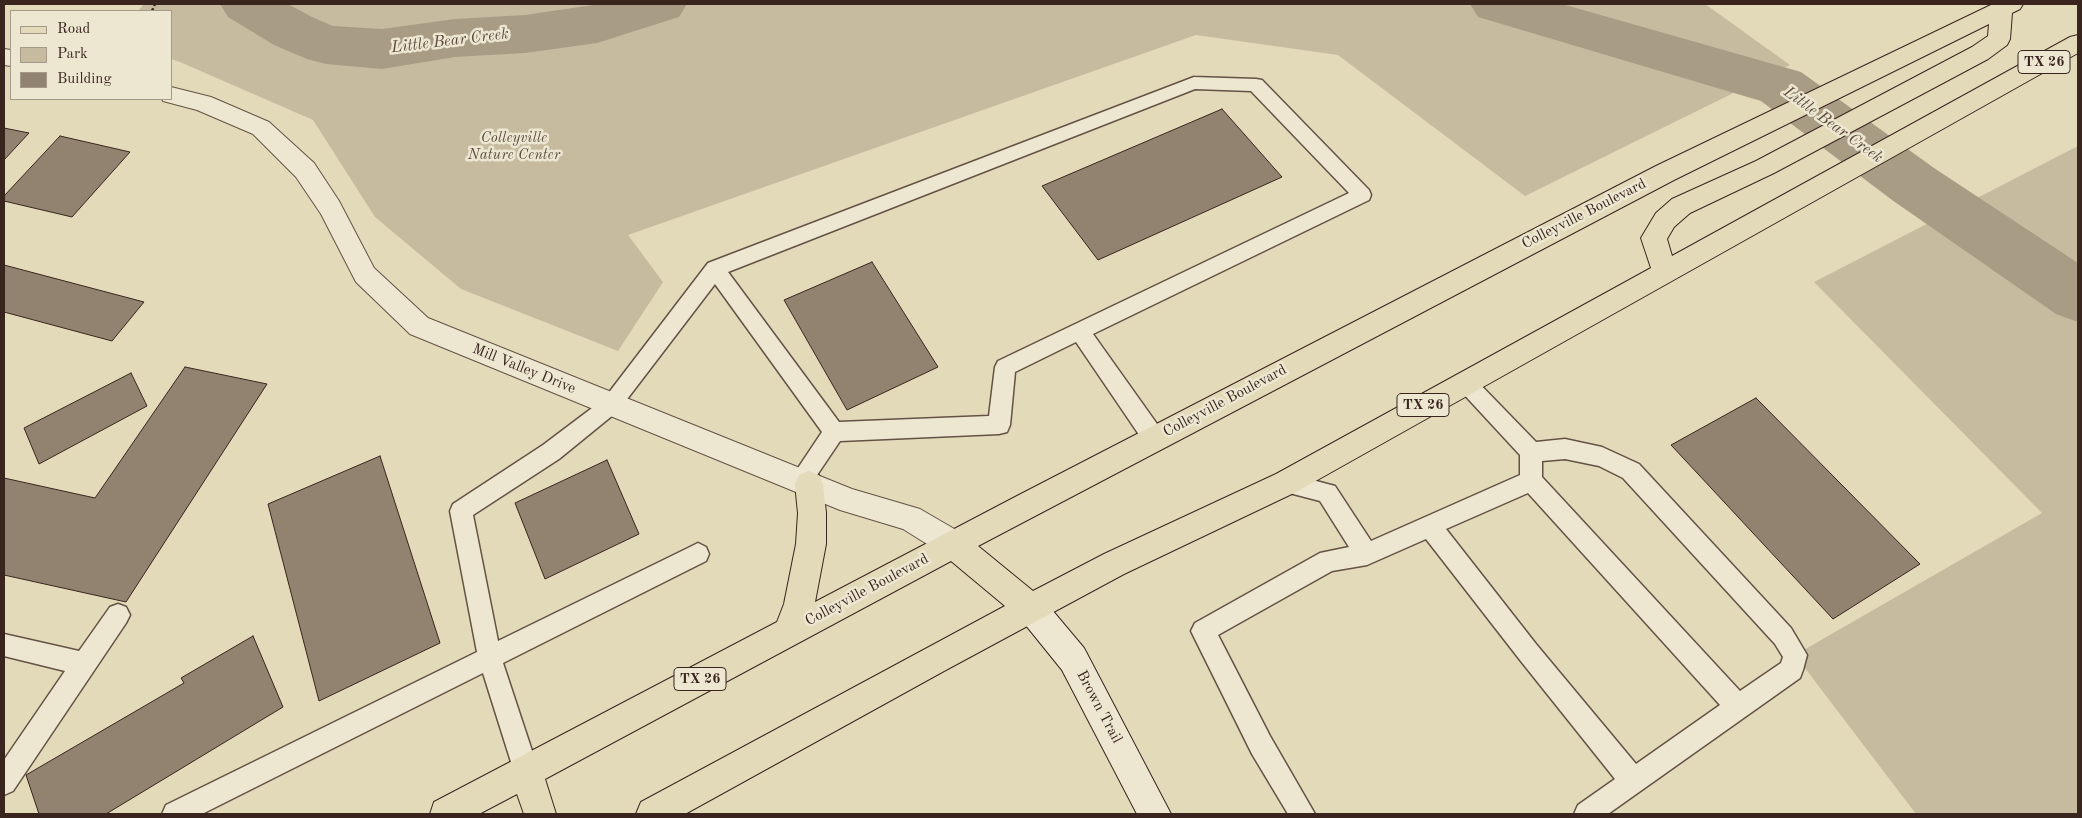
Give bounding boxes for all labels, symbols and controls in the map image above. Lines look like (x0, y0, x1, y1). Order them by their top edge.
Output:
legend (10, 10, 172, 100)
text: Road (57, 22, 90, 37)
water label: Little Bear Creek (390, 24, 510, 58)
text: Park (57, 47, 88, 62)
road number: TX 26 (2018, 51, 2070, 74)
text: Building (57, 72, 112, 87)
water label: Little Bear Creek (1780, 82, 1886, 168)
park label: Colleyville Nature Center (468, 129, 560, 164)
street label: Colleyville Boulevard (1519, 175, 1649, 253)
street label: Mill Valley Drive (470, 340, 578, 398)
street label: Colleyville Boulevard (1160, 361, 1290, 441)
road number: TX 26 (1397, 394, 1449, 416)
street label: Colleyville Boulevard (802, 550, 932, 630)
street label: Brown Trail (1072, 667, 1126, 747)
road number: TX 26 (674, 668, 726, 691)

